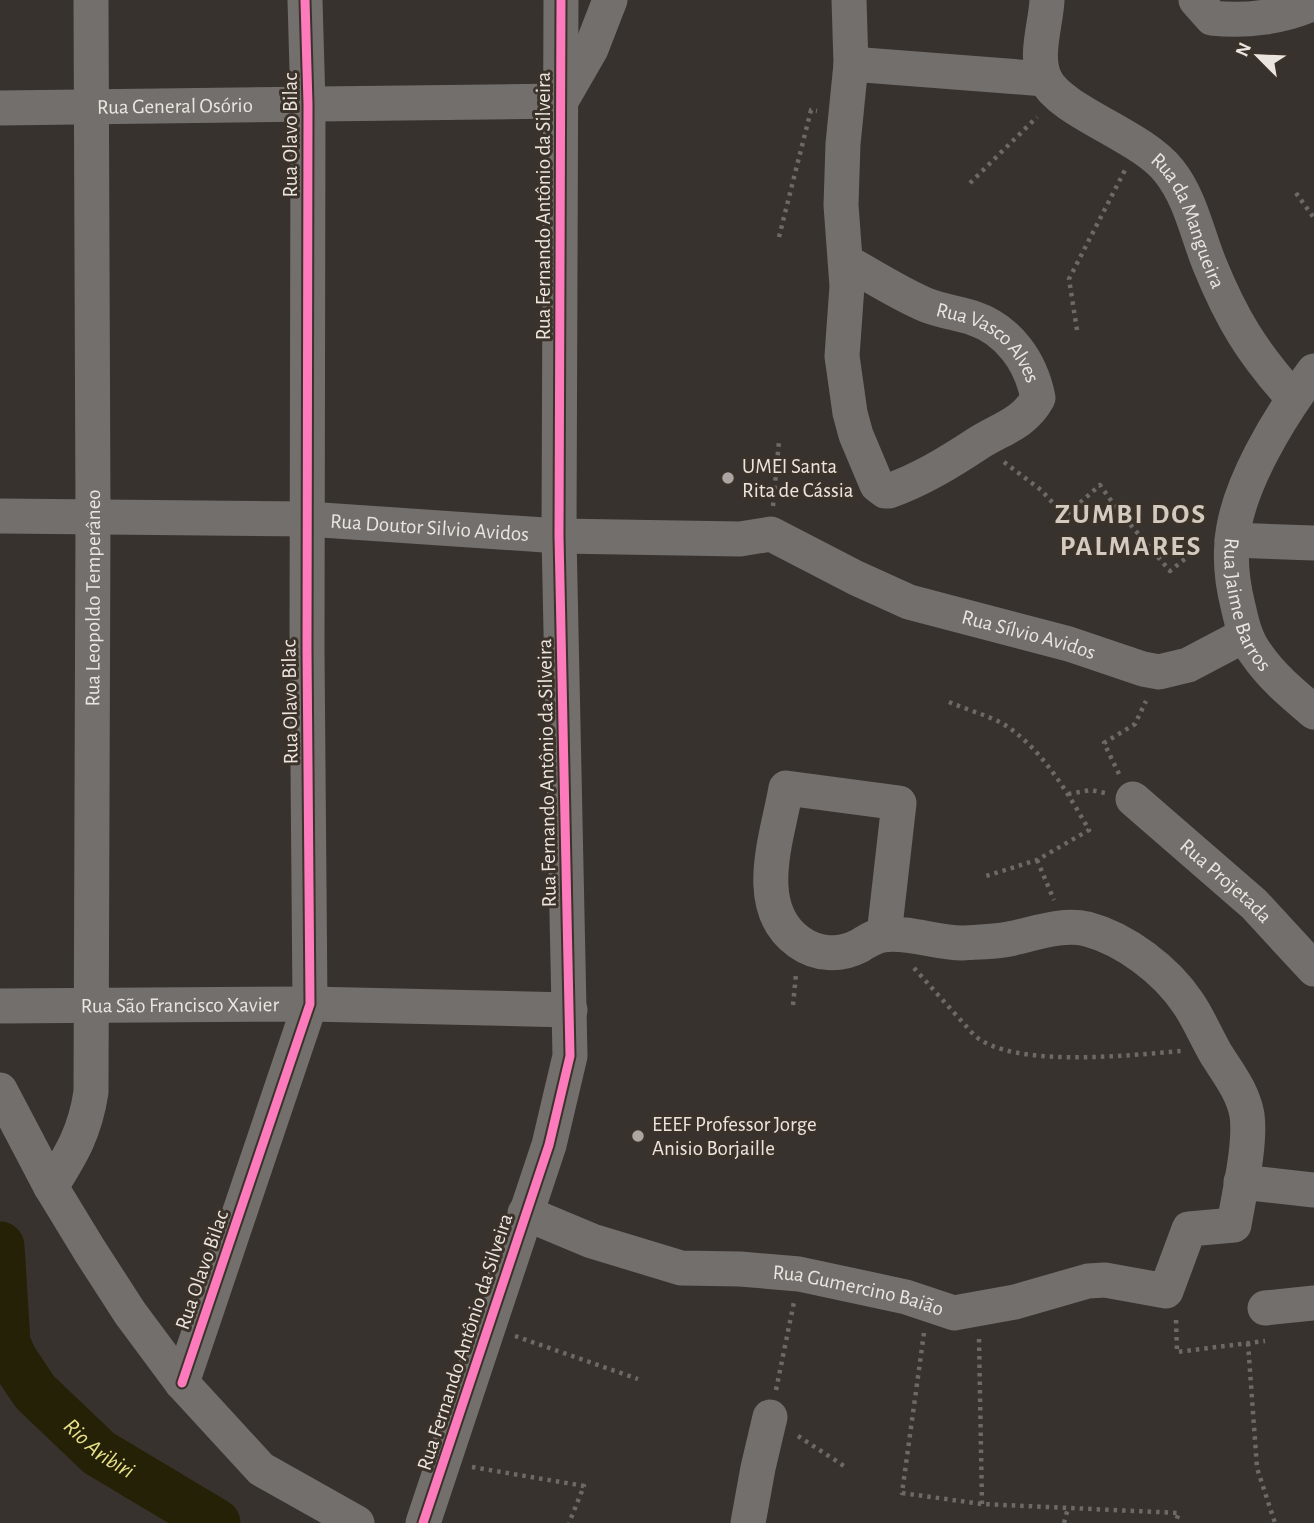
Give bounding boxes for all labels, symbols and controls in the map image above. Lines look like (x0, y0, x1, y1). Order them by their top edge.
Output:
north arrow (1223, 21, 1293, 91)
text: N (1232, 40, 1255, 60)
street label: Rua Fernando Antônio da Silveira (533, 71, 554, 340)
street label: Rua Olavo Bilac (280, 73, 301, 197)
street label: Rua General Osório (97, 94, 253, 117)
street label: Rua da Mangueira (1147, 148, 1229, 292)
street label: Rua Vasco Alves (934, 299, 1044, 385)
place label: UMEI Santa Rita de Cássia (742, 456, 854, 501)
marker: UMEI Santa Rita de Cássia (720, 470, 736, 486)
street label: Rua Leopoldo Temperâneo (82, 489, 104, 707)
district label: ZUMBI DOS PALMARES (1055, 501, 1207, 561)
street label: Rua Doutor Silvio Avidos (330, 510, 530, 544)
street label: Rua Jaime Barros (1221, 537, 1275, 675)
street label: Rua Sílvio Avidos (960, 606, 1098, 663)
street label: Rua Fernando Antônio da Silveira (534, 638, 560, 907)
street label: Rua Olavo Bilac (278, 639, 302, 765)
street label: Rua Projetada (1176, 835, 1276, 927)
street label: Rua São Francisco Xavier (81, 994, 279, 1016)
place label: EEEF Professor Jorge Anisio Borjaille (652, 1114, 817, 1159)
marker: EEEF Professor Jorge Anisio Borjaille (630, 1128, 646, 1144)
street label: Rua Olavo Bilac (172, 1208, 232, 1332)
street label: Rua Fernando Antônio da Silveira (414, 1211, 517, 1473)
street label: Rua Gumercino Baião (772, 1261, 947, 1319)
water label: Rio Aribiri (59, 1414, 138, 1483)

